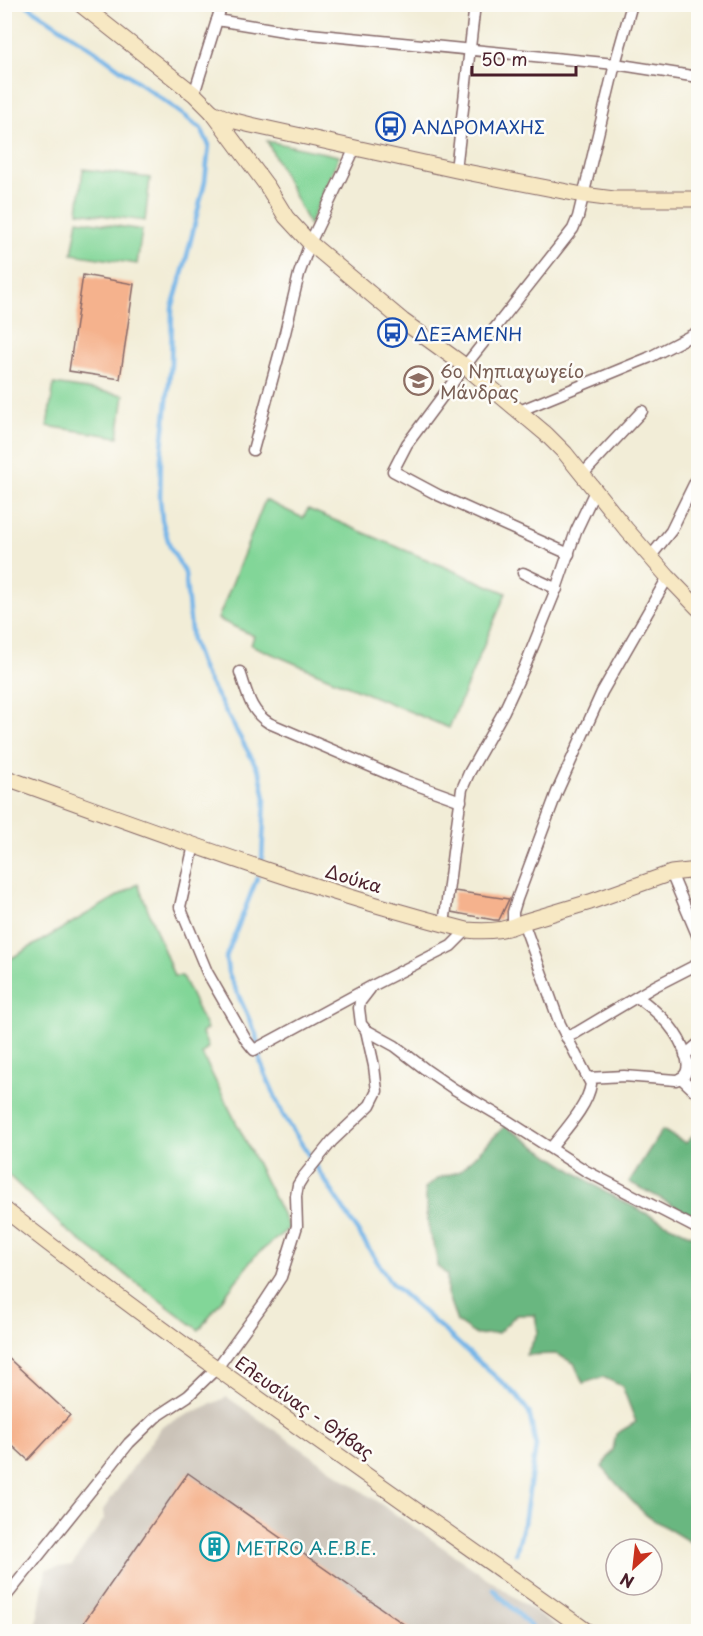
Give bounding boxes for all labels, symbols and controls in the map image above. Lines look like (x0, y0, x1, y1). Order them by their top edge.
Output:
scale bar (472, 39, 576, 77)
text: 50 m (481, 45, 528, 72)
bus stop icon: ΑΝΔΡΟΜΑΧΗΣ (375, 110, 407, 142)
place label: ΑΝΔΡΟΜΑΧΗΣ (412, 113, 545, 140)
bus stop icon: ΔΕΞΑΜΕΝΗ (377, 317, 409, 349)
place label: ΔΕΞΑΜΕΝΗ (414, 320, 522, 347)
place label: 6ο Νηπιαγωγείο Μάνδρας (440, 357, 584, 405)
school or university icon: 6ο Νηπιαγωγείο Μάνδρας (403, 364, 435, 396)
street label: Δούκα (323, 857, 386, 899)
street label: Ελευσίνας - Θήβας (230, 1349, 380, 1465)
building icon: METRO Α.Ε.Β.Ε. (199, 1531, 231, 1563)
place label: METRO Α.Ε.Β.Ε. (236, 1534, 376, 1561)
north arrow (604, 1537, 664, 1597)
text: N (616, 1568, 638, 1595)

